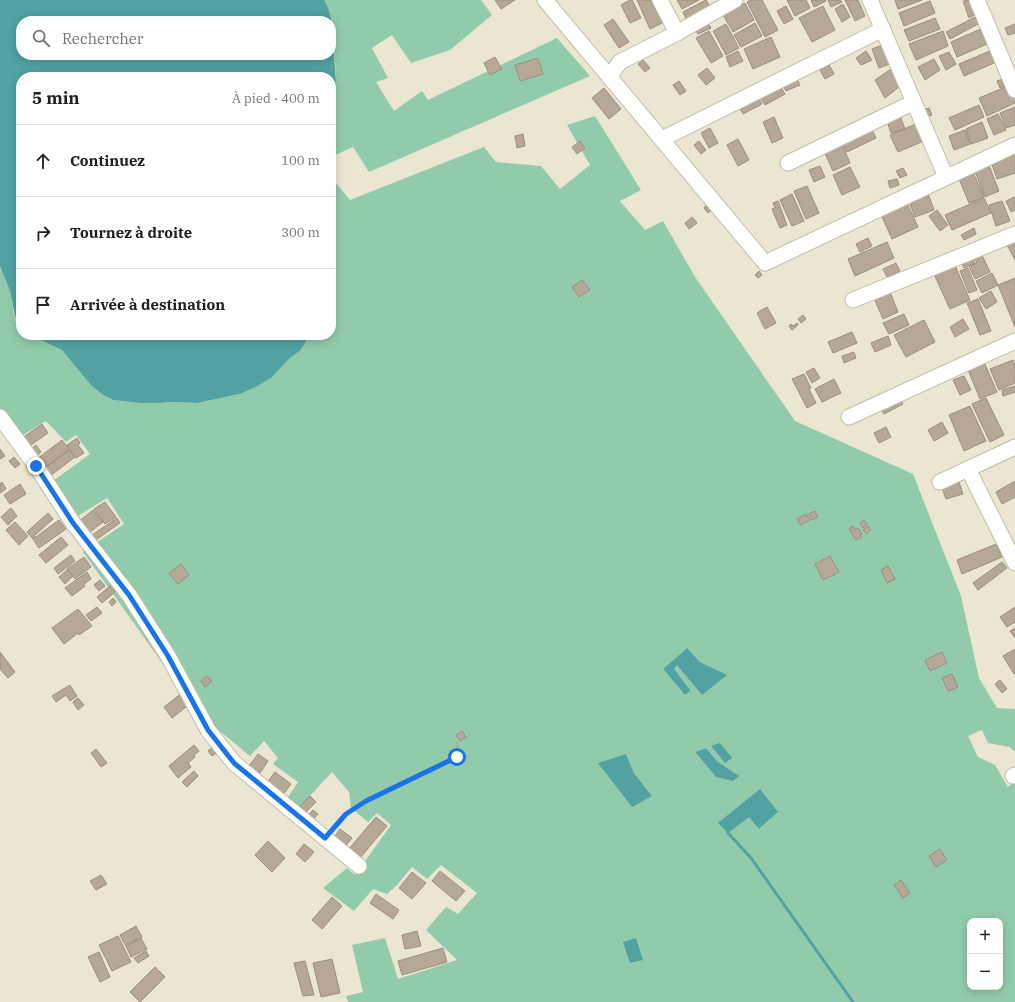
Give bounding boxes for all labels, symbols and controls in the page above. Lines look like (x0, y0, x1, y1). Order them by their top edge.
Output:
search box (16, 16, 336, 60)
icon: search (30, 27, 52, 49)
text: Rechercher (62, 29, 143, 48)
text: 5 min (32, 87, 80, 109)
text: À pied · 400 m (232, 90, 320, 107)
icon: ahead (32, 150, 54, 172)
text: Continuez (70, 151, 145, 170)
text: 100 m (281, 152, 320, 169)
icon: right (32, 222, 54, 244)
text: Tournez à droite (70, 223, 192, 242)
text: 300 m (281, 224, 320, 241)
icon: arrive (32, 294, 54, 316)
text: Arrivée à destination (70, 295, 225, 314)
route end (27, 457, 45, 475)
route start (448, 748, 466, 766)
map controls (967, 918, 1003, 990)
button: + (967, 918, 1003, 954)
button: − (967, 954, 1003, 990)

